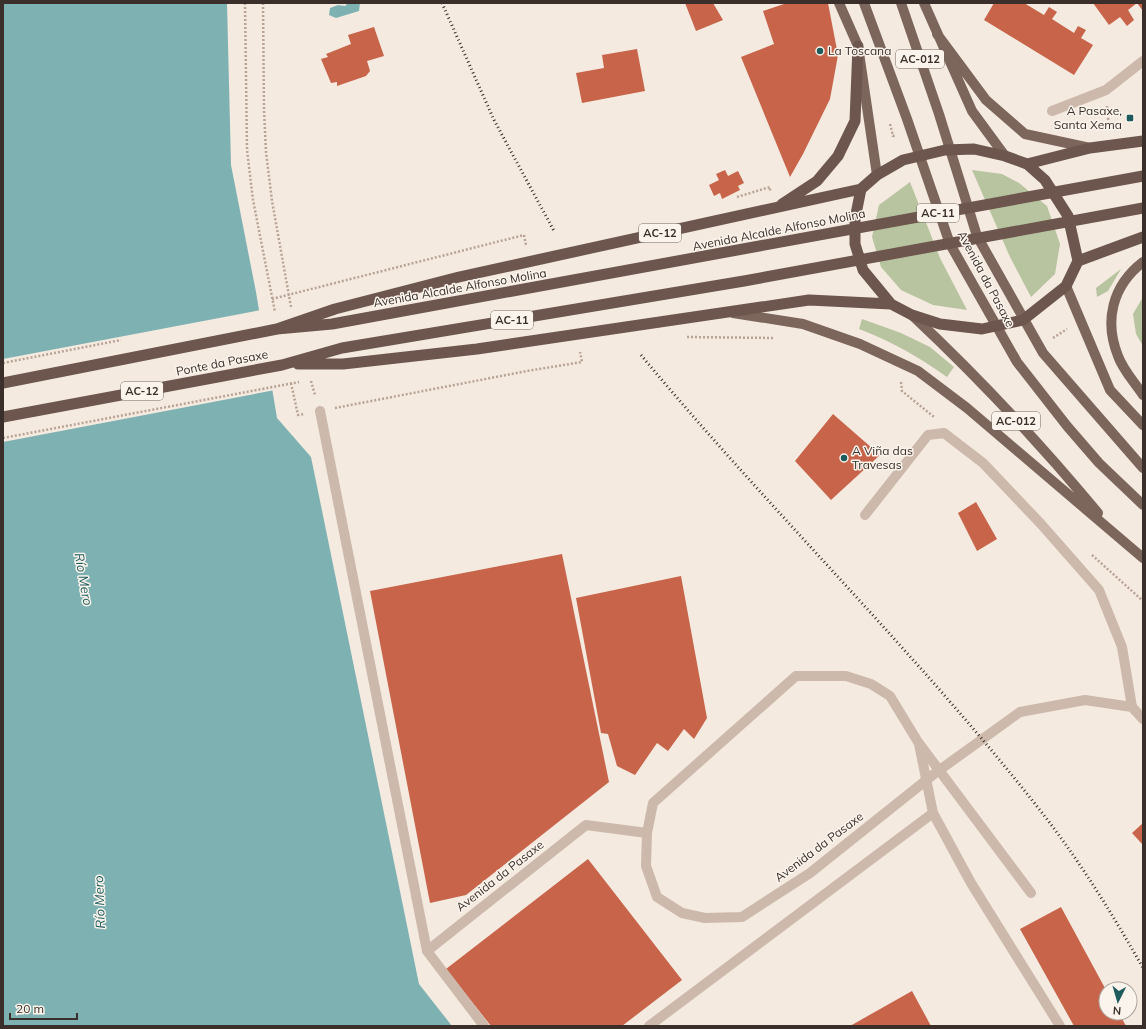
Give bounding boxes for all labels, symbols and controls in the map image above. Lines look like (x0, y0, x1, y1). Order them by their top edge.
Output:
place label: La Toscana (828, 43, 891, 58)
marker: La Toscana (815, 46, 825, 56)
road number: AC-012 (896, 50, 944, 68)
place label: A Pasaxe, Santa Xema (1054, 103, 1122, 132)
marker: A Pasaxe, Santa Xema (1125, 113, 1135, 123)
road number: AC-11 (917, 204, 959, 222)
street label: Avenida Alcalde Alfonso Molina (691, 205, 867, 254)
road number: AC-12 (639, 224, 681, 242)
street label: Avenida da Pasaxe (955, 228, 1018, 330)
street label: Avenida Alcalde Alfonso Molina (372, 265, 548, 310)
road number: AC-11 (491, 311, 533, 329)
street label: Ponte da Pasaxe (175, 346, 269, 379)
road number: AC-12 (121, 382, 163, 400)
road number: AC-012 (992, 412, 1040, 430)
place label: A Viña das Travesas (852, 443, 913, 472)
marker: A Viña das Travesas (839, 453, 849, 463)
water label: Río Mero (72, 551, 96, 607)
street label: Avenida da Pasaxe (771, 808, 866, 885)
street label: Avenida da Pasaxe (453, 837, 546, 914)
water label: Río Mero (90, 875, 108, 929)
north arrow (1098, 981, 1138, 1021)
scale bar (10, 995, 77, 1021)
text: 20 m (16, 1001, 44, 1016)
text: N (1112, 1004, 1122, 1018)

